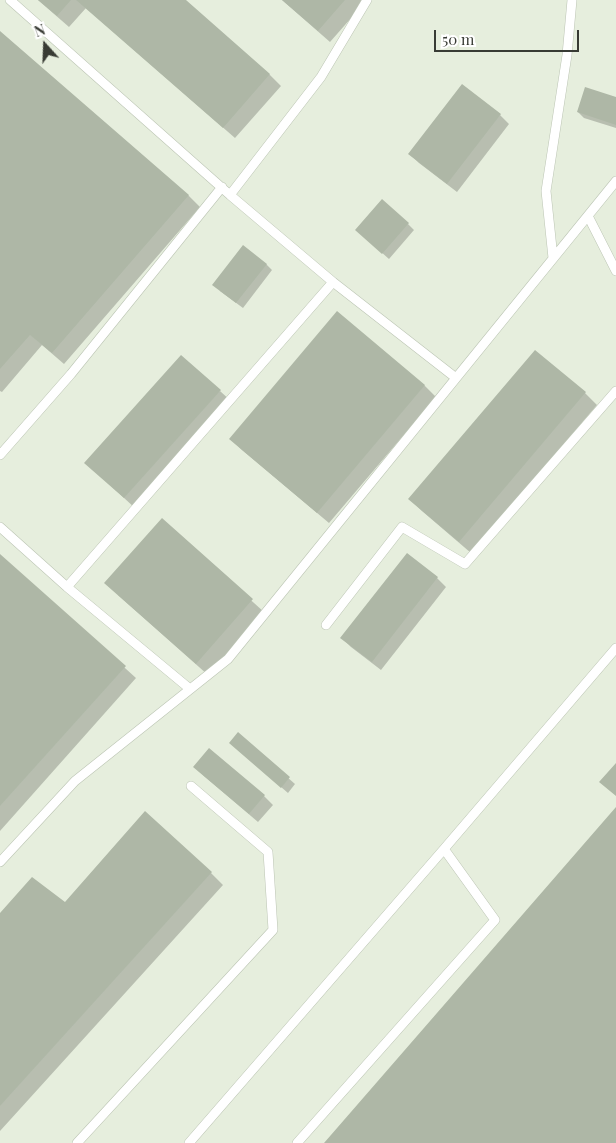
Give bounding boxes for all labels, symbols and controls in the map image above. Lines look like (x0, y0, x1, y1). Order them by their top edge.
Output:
north arrow (20, 20, 70, 70)
text: N (32, 20, 48, 41)
scale bar (436, 20, 581, 52)
text: 50 m (442, 29, 474, 49)

